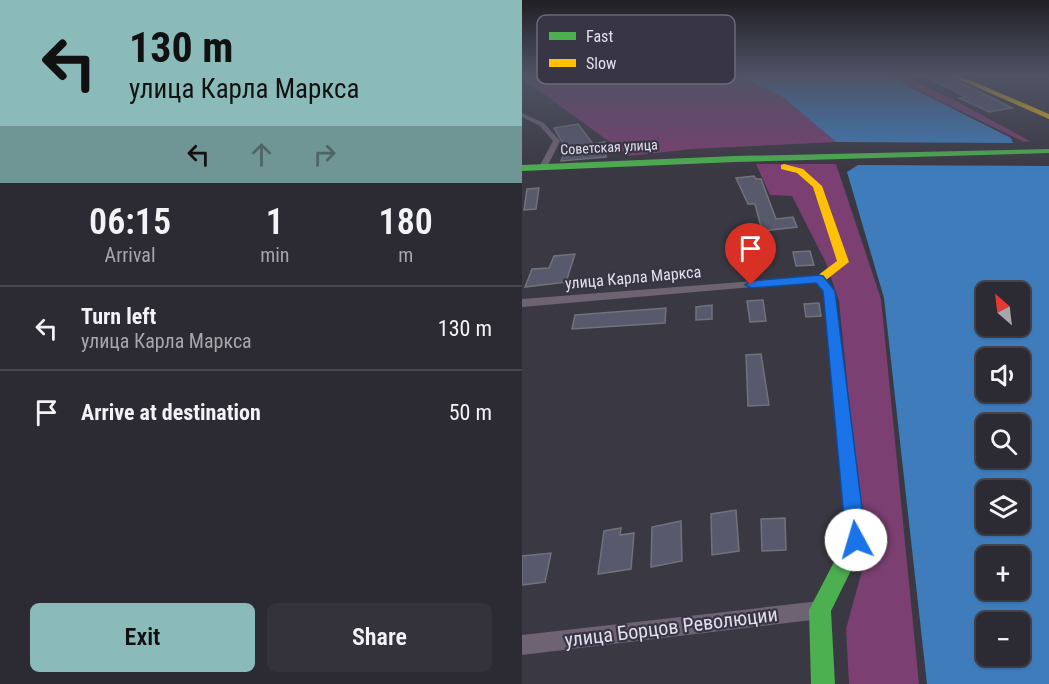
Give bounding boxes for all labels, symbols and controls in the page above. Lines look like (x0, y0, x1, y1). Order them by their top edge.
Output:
legend (537, 15, 735, 84)
text: 130 m (129, 23, 234, 72)
icon: left (30, 24, 108, 102)
text: Fast (586, 27, 613, 46)
text: Slow (586, 54, 616, 73)
text: улица Карла Маркса (129, 73, 359, 105)
street label: Советская улица (560, 136, 658, 158)
icon: left (182, 138, 215, 171)
icon: ahead (245, 138, 278, 171)
icon: right (308, 138, 341, 171)
text: 06:15 (89, 201, 171, 243)
text: 1 (266, 201, 284, 243)
text: 180 (379, 201, 433, 243)
pin (725, 223, 776, 285)
icon: arrive (734, 232, 767, 265)
text: Arrival (105, 243, 156, 267)
text: min (260, 243, 289, 267)
text: m (398, 243, 413, 267)
street label: улица Карла Маркса (564, 262, 702, 293)
north arrow (976, 282, 1030, 336)
map controls (976, 282, 1030, 666)
text: Turn left (81, 304, 156, 329)
icon: left (30, 312, 63, 345)
text: 130 m (438, 316, 492, 341)
text: улица Карла Маркса (81, 329, 252, 353)
button: sound (976, 348, 1030, 402)
icon: arrive (30, 396, 63, 429)
text: Arrive at destination (81, 400, 261, 425)
text: 50 m (449, 400, 492, 425)
button: search (976, 414, 1030, 468)
button: layers (976, 480, 1030, 534)
position arrow (824, 508, 888, 572)
button: + (976, 546, 1030, 600)
street label: улица Борцов Революции (563, 602, 779, 652)
button: Exit (30, 603, 255, 672)
button: Share (267, 603, 492, 672)
button: − (976, 612, 1030, 666)

